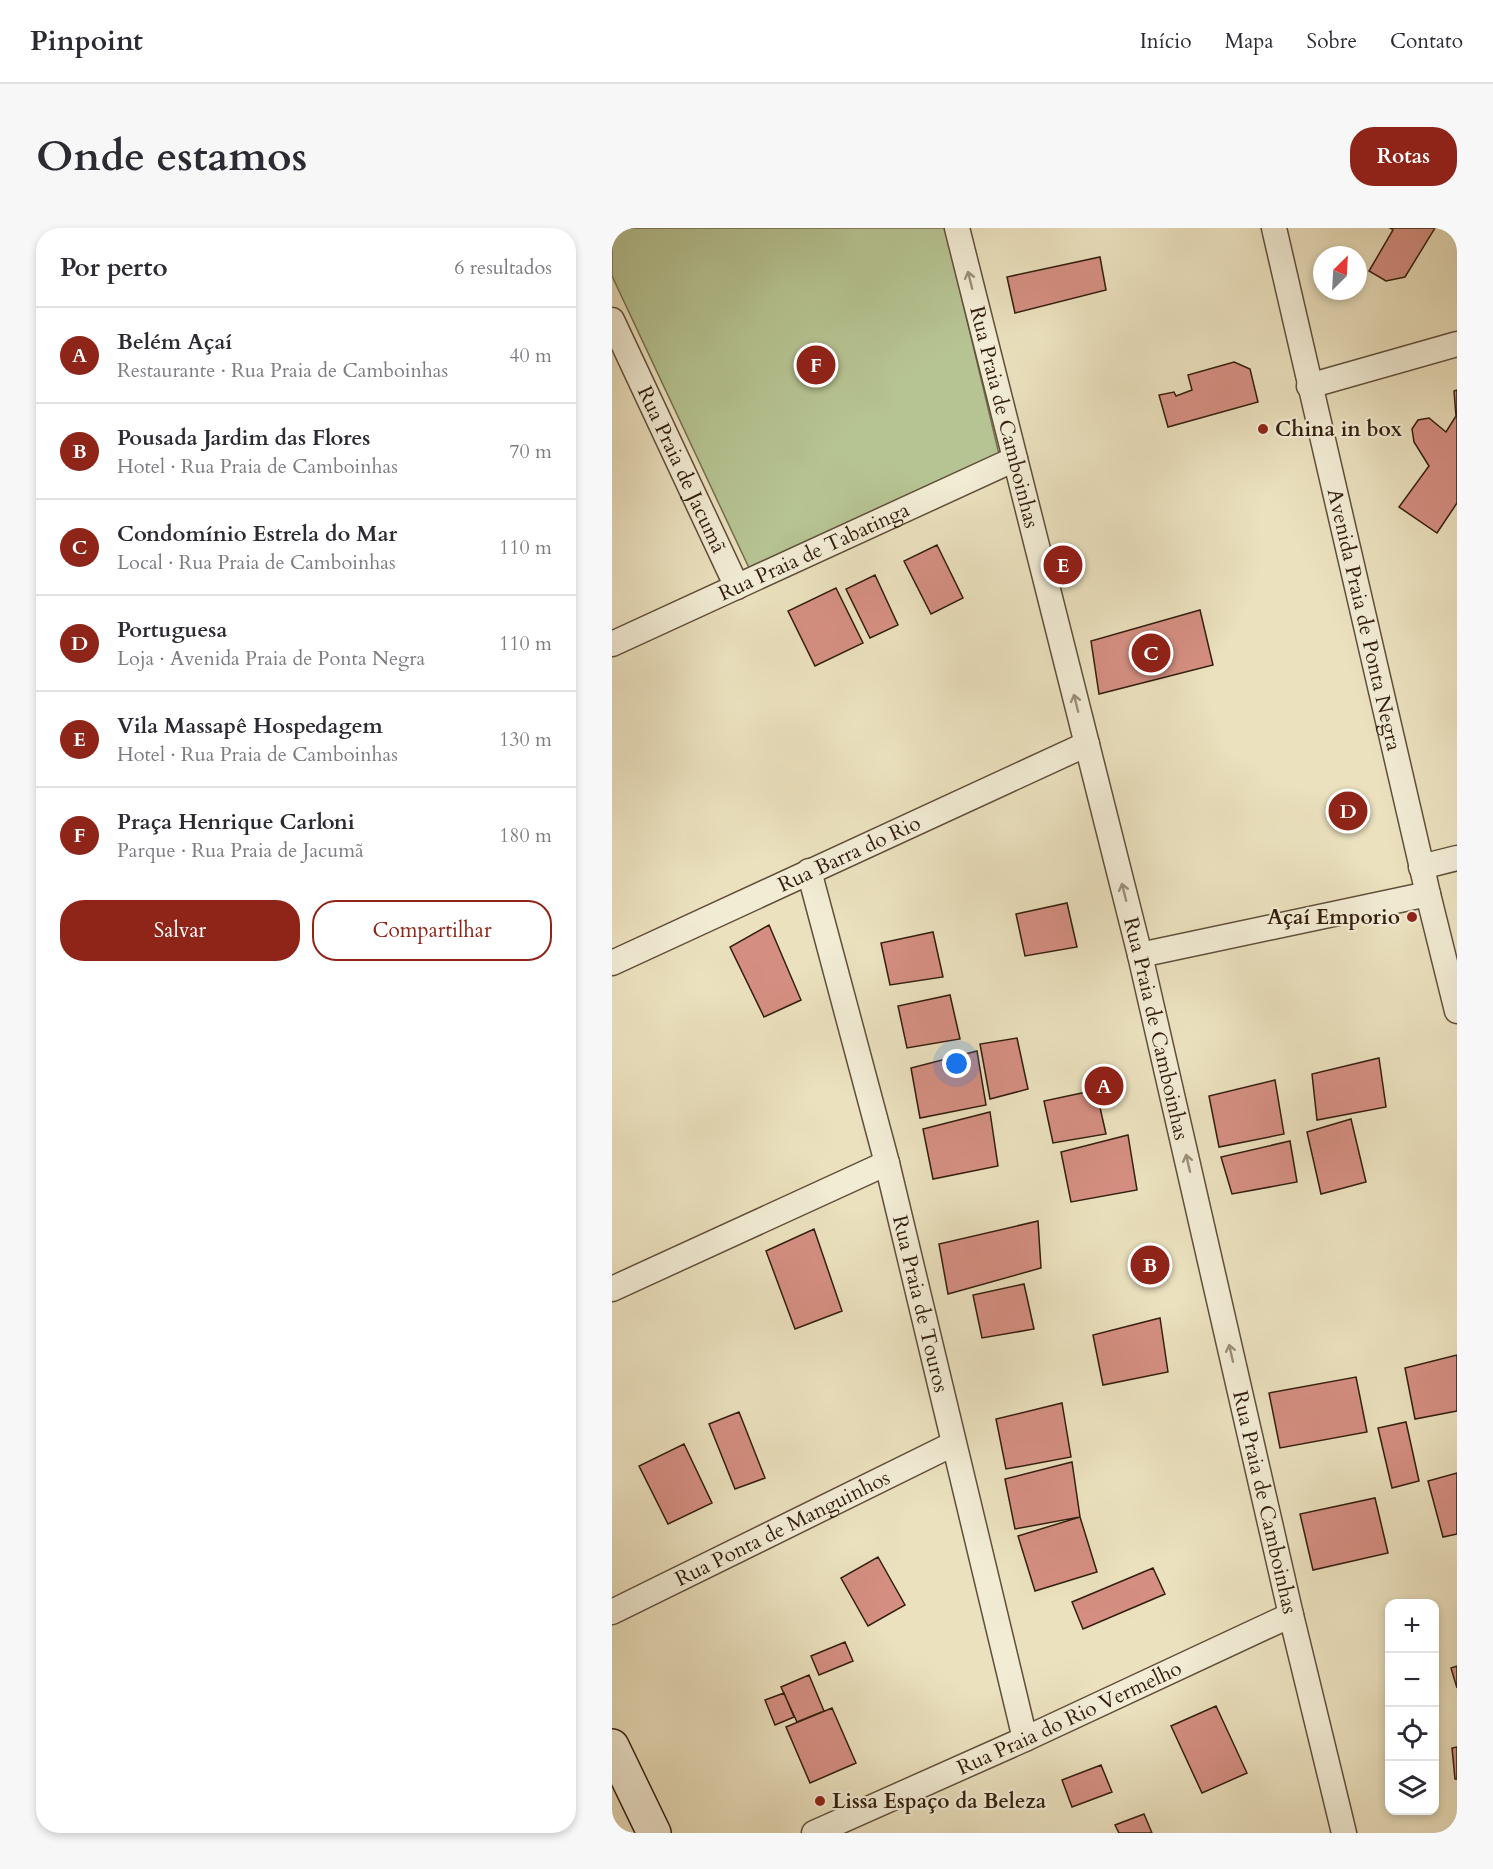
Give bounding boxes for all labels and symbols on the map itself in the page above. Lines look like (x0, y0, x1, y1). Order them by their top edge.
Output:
north arrow (1313, 246, 1367, 300)
one-way arrow (964, 271, 975, 290)
street label: Rua Praia de Camboinhas (963, 303, 1046, 531)
pin: F (796, 342, 836, 388)
street label: Rua Praia de Jacumã (630, 381, 734, 558)
place label: China in box (1275, 415, 1403, 444)
marker: China in box (1256, 422, 1270, 436)
street label: Avenida Praia de Ponta Negra (1320, 486, 1409, 754)
street label: Rua Praia de Tabatinga (714, 495, 914, 608)
pin: E (1044, 542, 1082, 588)
pin: C (1132, 630, 1170, 676)
one-way arrow (1070, 693, 1082, 712)
pin: D (1328, 788, 1368, 834)
street label: Rua Barra do Rio (773, 808, 925, 899)
one-way arrow (1118, 882, 1129, 901)
place label: Açaí Emporio (1267, 903, 1400, 932)
marker: Açaí Emporio (1405, 910, 1419, 924)
street label: Rua Praia de Camboinhas (1116, 914, 1196, 1143)
your location (942, 1049, 971, 1078)
pin: A (1084, 1064, 1124, 1108)
one-way arrow (1181, 1154, 1193, 1173)
street label: Rua Praia de Touros (886, 1212, 956, 1395)
pin: B (1130, 1242, 1170, 1288)
one-way arrow (1225, 1344, 1236, 1364)
street label: Rua Praia de Camboinhas (1226, 1388, 1305, 1617)
street label: Rua Ponta de Manguinhos (670, 1463, 895, 1593)
street label: Rua Praia do Rio Vermelho (952, 1654, 1186, 1782)
place label: Lissa Espaço da Beleza (832, 1787, 1047, 1816)
marker: Lissa Espaço da Beleza (813, 1794, 827, 1808)

